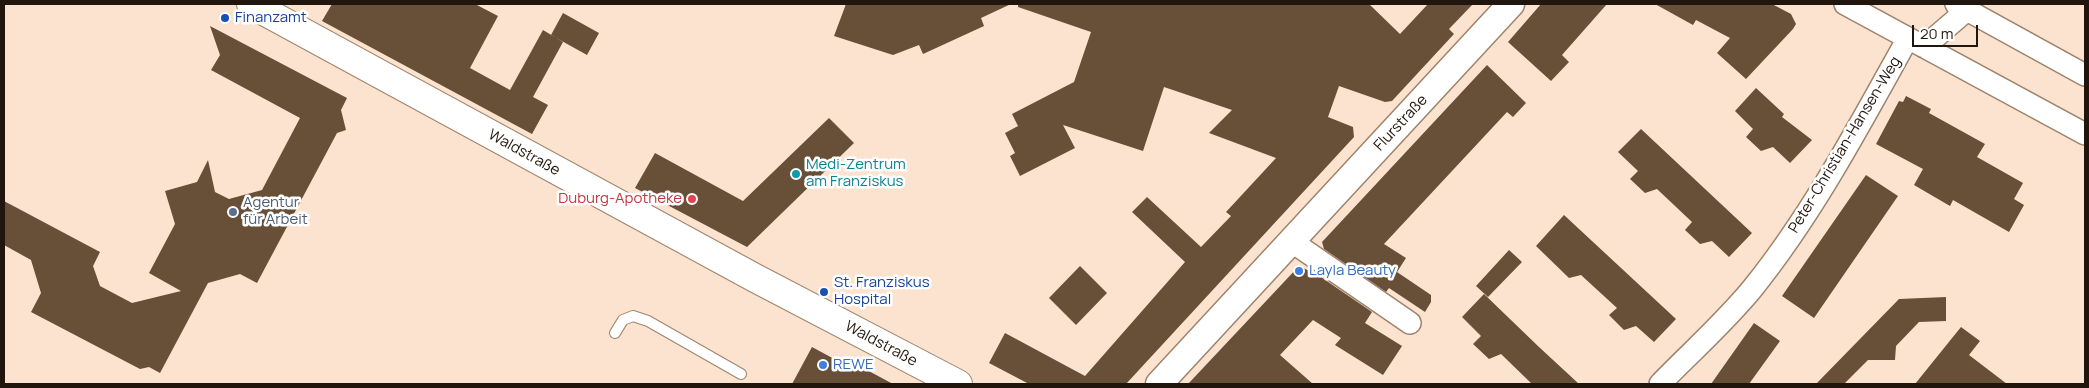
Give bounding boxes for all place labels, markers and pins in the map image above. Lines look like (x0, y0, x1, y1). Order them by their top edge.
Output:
place label: Finanzamt (235, 9, 307, 27)
marker: Finanzamt (219, 12, 231, 24)
place label: Medi-Zentrum am Franziskus (806, 156, 906, 191)
marker: Medi-Zentrum am Franziskus (790, 168, 802, 180)
place label: Duburg-Apotheke (558, 190, 682, 208)
marker: Duburg-Apotheke (686, 193, 698, 205)
place label: Agentur für Arbeit (243, 194, 308, 229)
marker: Agentur für Arbeit (227, 206, 239, 218)
place label: Layla Beauty (1309, 262, 1396, 280)
marker: Layla Beauty (1293, 265, 1305, 277)
place label: St. Franziskus Hospital (834, 274, 930, 309)
marker: St. Franziskus Hospital (818, 286, 830, 298)
place label: REWE (833, 356, 874, 374)
marker: REWE (817, 359, 829, 371)

